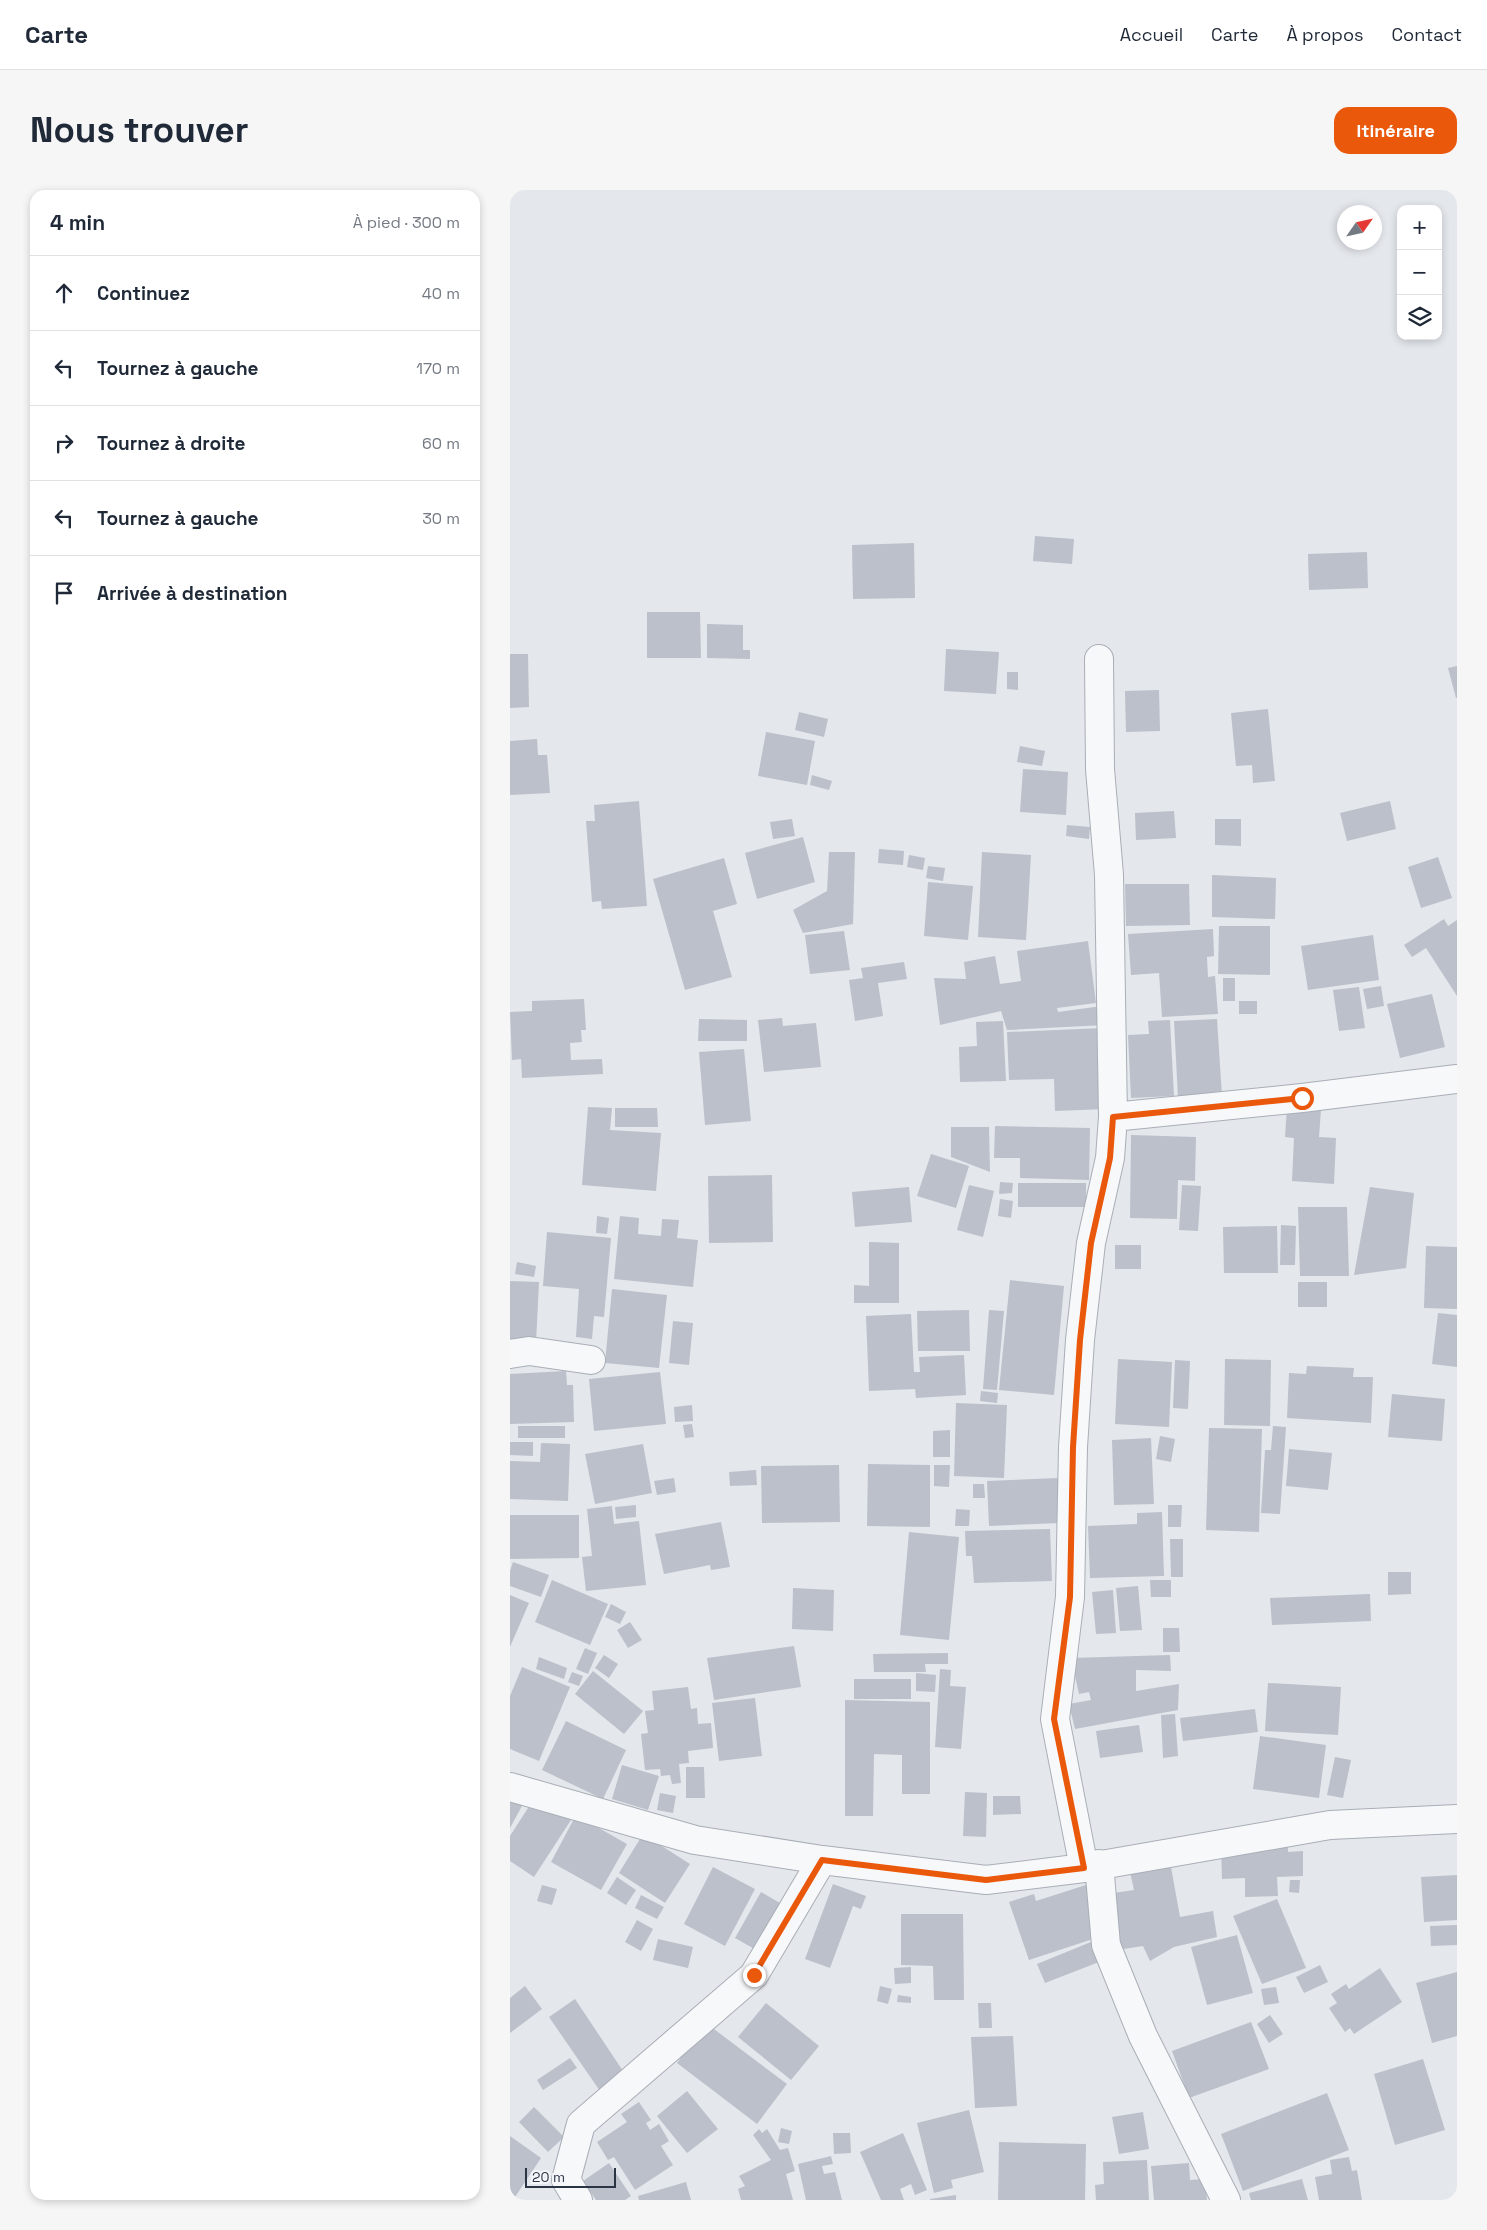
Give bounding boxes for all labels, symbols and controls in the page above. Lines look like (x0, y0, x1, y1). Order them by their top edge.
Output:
text: Carte (25, 19, 88, 50)
text: Accueil (1120, 23, 1183, 46)
text: Carte (1211, 23, 1258, 46)
text: À propos (1286, 23, 1364, 46)
text: Contact (1392, 23, 1462, 46)
button: Itinéraire (1334, 107, 1457, 154)
text: Nous trouver (30, 108, 249, 152)
north arrow (1337, 205, 1382, 250)
map controls (1397, 205, 1442, 340)
button: + (1397, 205, 1442, 250)
text: 4 min (50, 209, 105, 236)
text: À pied · 300 m (353, 212, 460, 233)
button: − (1397, 250, 1442, 295)
icon: ahead (50, 279, 78, 307)
text: Continuez (97, 281, 190, 306)
text: 40 m (422, 283, 460, 304)
button: layers (1397, 295, 1442, 340)
icon: left (50, 354, 78, 382)
text: Tournez à gauche (97, 356, 259, 381)
text: 170 m (416, 358, 460, 379)
icon: right (50, 429, 78, 457)
text: Tournez à droite (97, 431, 246, 456)
text: 60 m (422, 433, 460, 454)
icon: left (50, 504, 78, 532)
text: Tournez à gauche (97, 506, 259, 531)
text: 30 m (422, 508, 460, 529)
icon: arrive (50, 579, 78, 607)
text: Arrivée à destination (97, 581, 287, 606)
route start (1291, 1087, 1314, 1110)
route end (743, 1964, 766, 1987)
scale bar (525, 2165, 616, 2188)
text: 20 m (532, 2168, 565, 2186)

